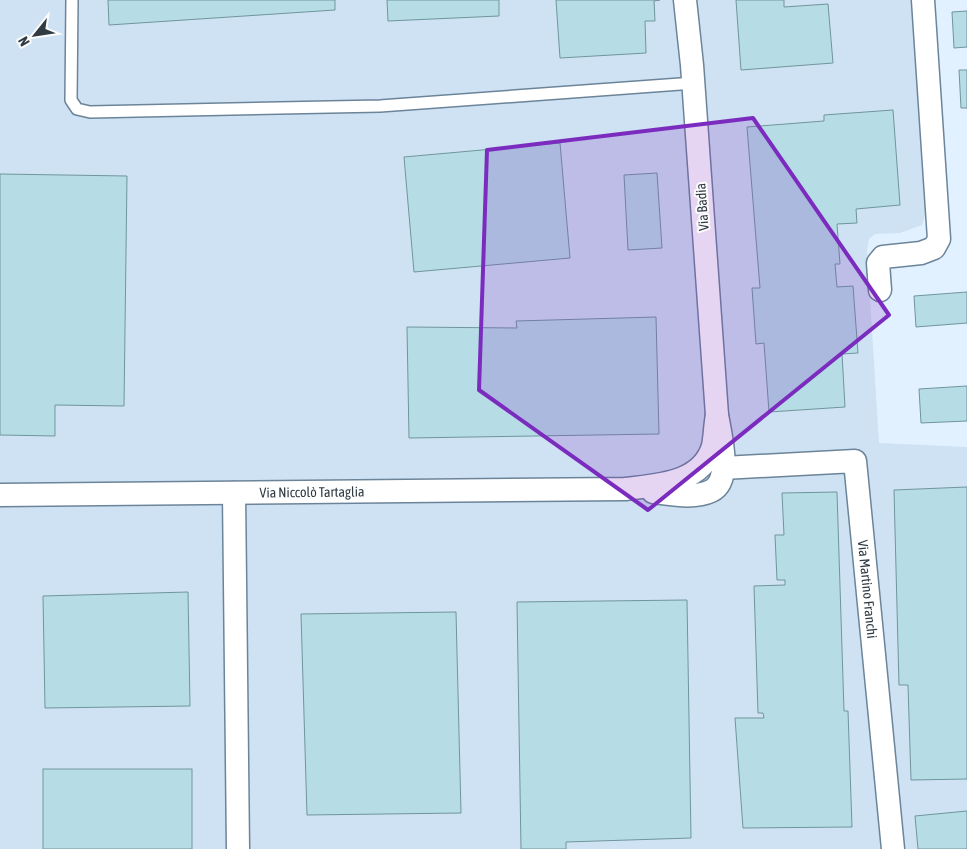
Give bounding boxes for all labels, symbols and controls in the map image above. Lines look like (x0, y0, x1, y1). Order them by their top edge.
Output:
north arrow (10, 10, 60, 60)
text: N (15, 34, 33, 49)
street label: Via Badia (692, 182, 712, 232)
street label: Via Niccolò Tartaglia (259, 484, 364, 501)
street label: Via Martino Franchi (855, 539, 880, 639)

